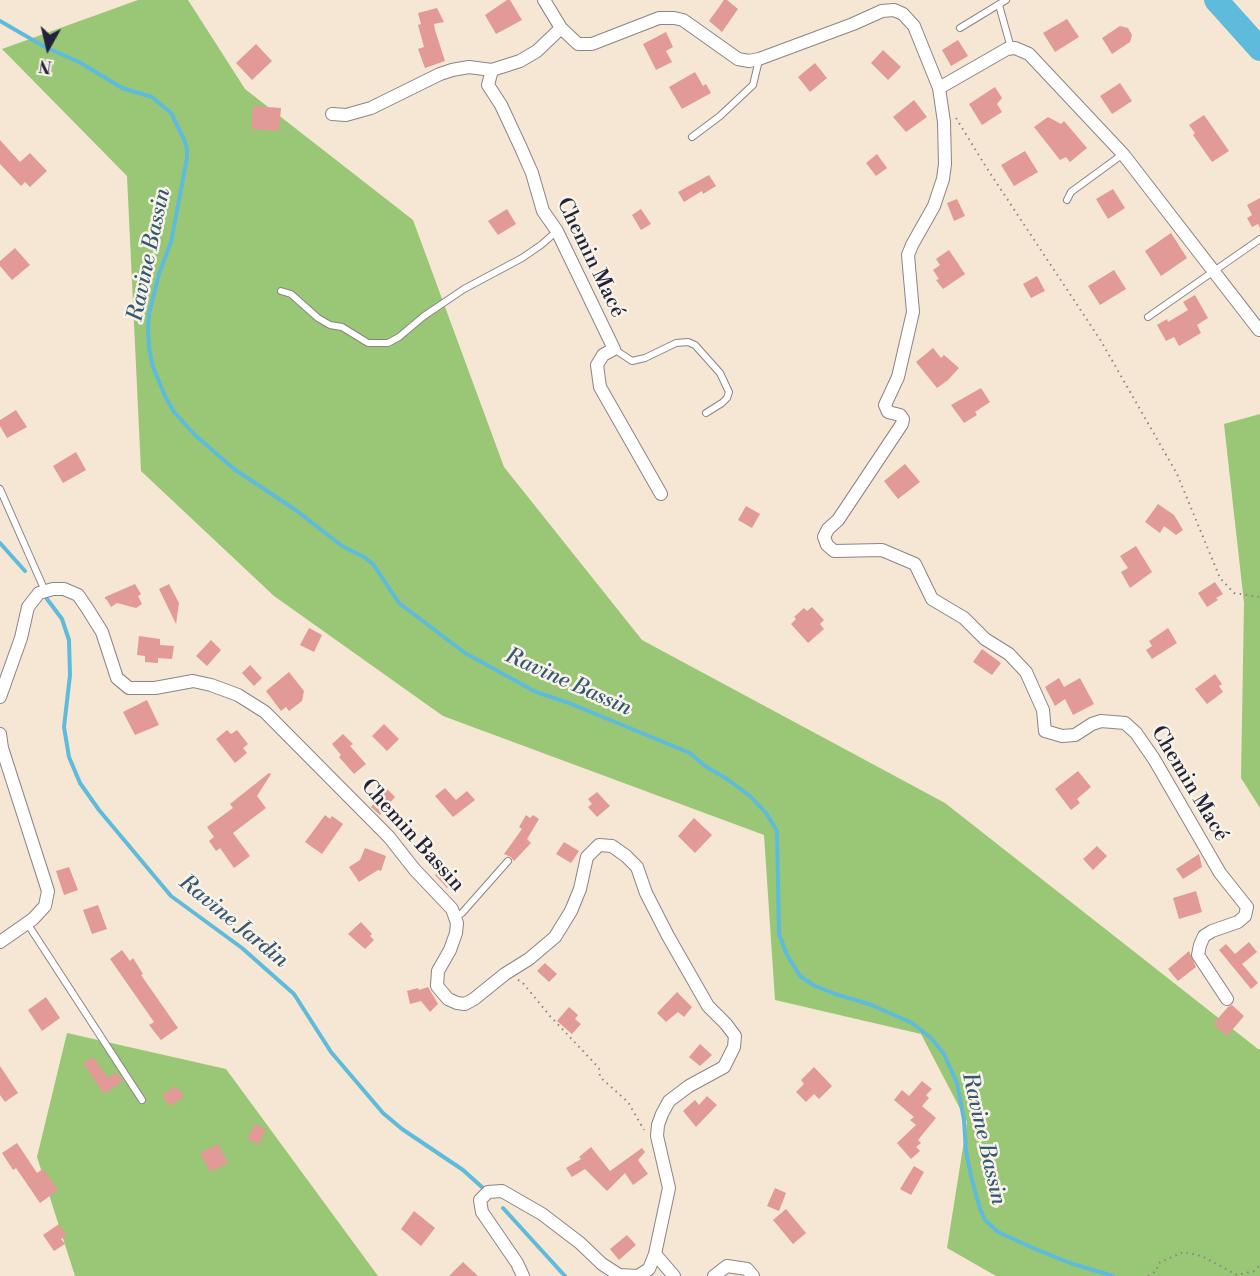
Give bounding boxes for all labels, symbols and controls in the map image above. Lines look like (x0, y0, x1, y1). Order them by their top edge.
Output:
north arrow (18, 18, 78, 78)
text: N (38, 55, 53, 77)
water label: Ravine Bassin (123, 186, 177, 324)
street label: Chemin Macé (550, 194, 630, 322)
water label: Ravine Bassin (501, 643, 635, 723)
street label: Chemin Macé (1145, 722, 1233, 846)
street label: Chemin Bassin (355, 774, 469, 898)
water label: Ravine Jardin (173, 870, 293, 974)
water label: Ravine Bassin (955, 1070, 1011, 1208)

